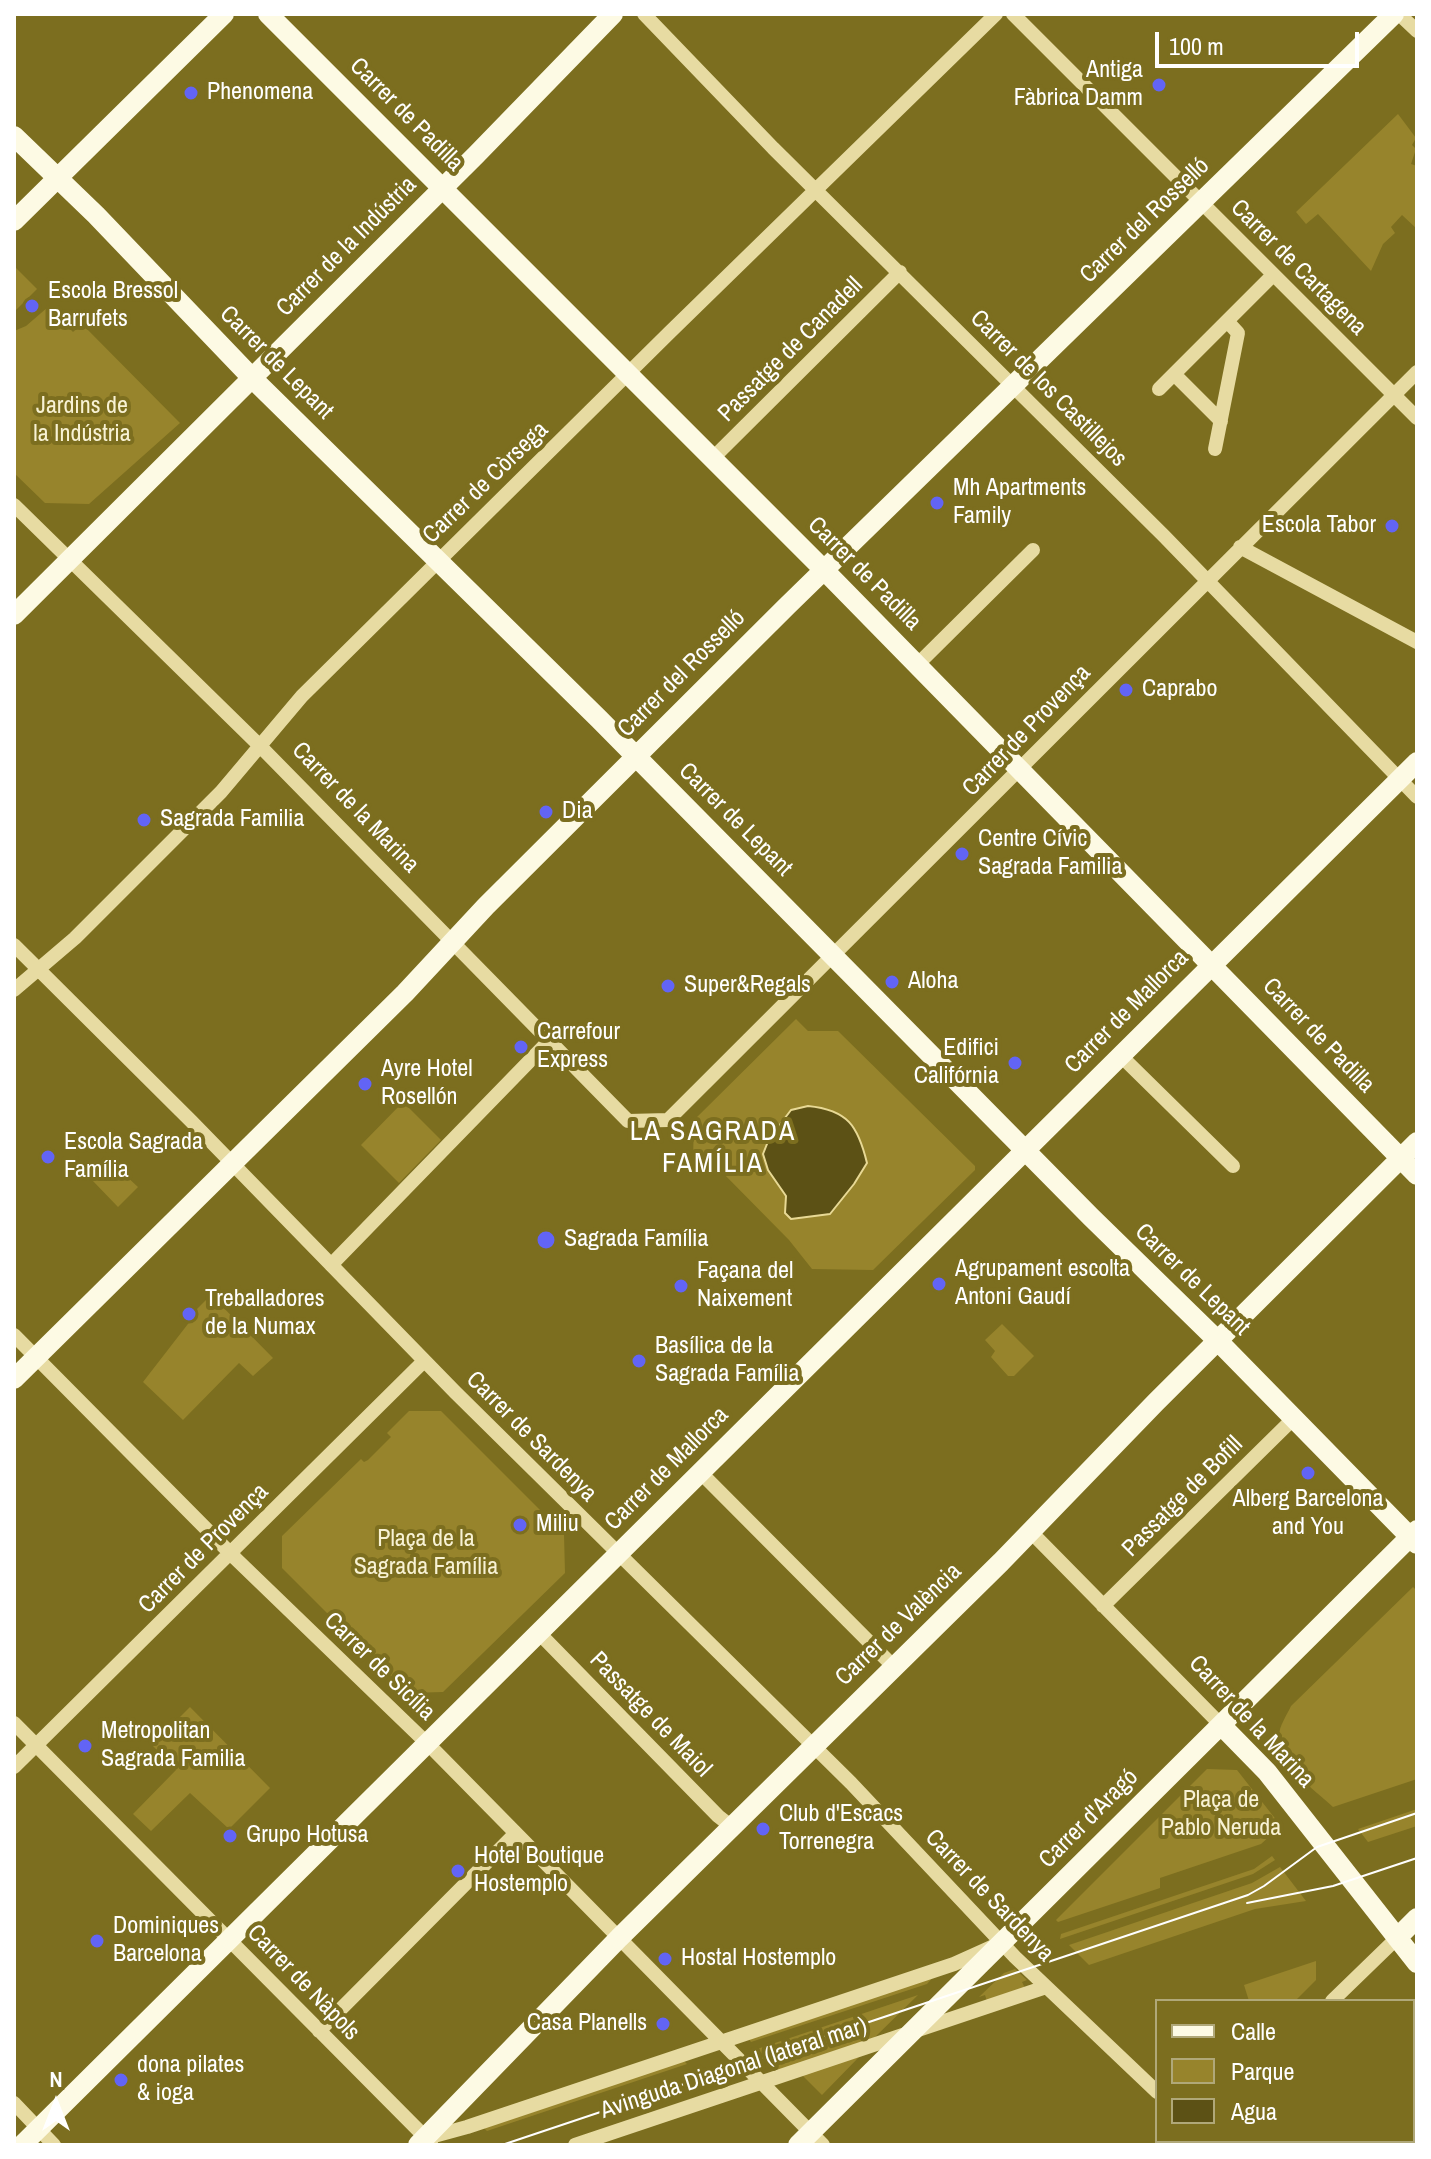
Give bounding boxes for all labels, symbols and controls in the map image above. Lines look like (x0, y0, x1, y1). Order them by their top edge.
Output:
scale bar (1159, 16, 1363, 66)
text: 100 m (1169, 30, 1224, 62)
street label: Carrer de Padilla (343, 52, 469, 178)
place label: Antiga Fàbrica Damm (1014, 57, 1143, 113)
marker: Antiga Fàbrica Damm (1150, 76, 1168, 94)
place label: Phenomena (207, 79, 313, 107)
marker: Phenomena (182, 84, 200, 102)
street label: Carrer del Rosselló (1074, 152, 1216, 290)
street label: Carrer de la Indústria (271, 171, 423, 323)
street label: Carrer de Cartagena (1224, 194, 1372, 342)
street label: Passatge de Canadell (713, 272, 869, 428)
place label: Escola Bressol Barrufets (48, 278, 178, 334)
marker: Escola Bressol Barrufets (23, 297, 41, 315)
street label: Carrer de Lepant (213, 300, 339, 426)
street label: Carrer de los Castillejos (964, 305, 1132, 473)
park label: Jardins de la Indústria (33, 393, 131, 449)
street label: Carrer de Còrsega (417, 416, 555, 550)
place label: Mh Apartments Family (953, 475, 1086, 531)
marker: Mh Apartments Family (928, 494, 946, 512)
street label: Carrer de Padilla (801, 511, 927, 637)
place label: Escola Tabor (1262, 512, 1376, 540)
marker: Escola Tabor (1383, 517, 1401, 535)
street label: Carrer del Rosselló (612, 604, 752, 744)
street label: Carrer de Provença (957, 659, 1097, 803)
place label: Caprabo (1142, 676, 1217, 704)
marker: Caprabo (1117, 681, 1135, 699)
street label: Carrer de la Marina (285, 737, 425, 879)
street label: Carrer de Lepant (672, 757, 798, 883)
place label: Dia (562, 798, 593, 826)
marker: Dia (537, 803, 555, 821)
place label: Sagrada Familia (160, 806, 305, 834)
marker: Sagrada Familia (135, 811, 153, 829)
place label: Centre Cívic Sagrada Familia (978, 826, 1123, 882)
marker: Centre Cívic Sagrada Familia (953, 845, 971, 863)
street label: Carrer de Mallorca (1059, 944, 1195, 1080)
place label: Aloha (908, 968, 958, 996)
place label: Super&Regals (684, 972, 811, 1000)
street label: Carrer de Padilla (1256, 972, 1380, 1100)
marker: Aloha (883, 973, 901, 991)
marker: Super&Regals (659, 977, 677, 995)
place label: Carrefour Express (537, 1019, 620, 1075)
place label: Edifici Califórnia (914, 1035, 999, 1091)
marker: Carrefour Express (512, 1038, 530, 1056)
marker: Edifici Califórnia (1006, 1054, 1024, 1072)
place label: Ayre Hotel Rosellón (381, 1056, 473, 1112)
marker: Ayre Hotel Rosellón (356, 1075, 374, 1093)
district label: LA SAGRADA FAMÍLIA (630, 1115, 796, 1181)
place label: Escola Sagrada Família (64, 1129, 203, 1185)
marker: Escola Sagrada Família (39, 1148, 57, 1166)
street label: Carrer de Lepant (1128, 1218, 1256, 1342)
place label: Sagrada Família (564, 1226, 709, 1254)
marker: Sagrada Família (535, 1229, 557, 1251)
place label: Agrupament escolta Antoni Gaudí (955, 1256, 1130, 1312)
place label: Façana del Naixement (697, 1258, 793, 1314)
marker: Agrupament escolta Antoni Gaudí (930, 1275, 948, 1293)
marker: Façana del Naixement (672, 1277, 690, 1295)
place label: Treballadores de la Numax (205, 1286, 325, 1342)
marker: Treballadores de la Numax (180, 1305, 198, 1323)
place label: Basílica de la Sagrada Família (655, 1333, 800, 1389)
marker: Basílica de la Sagrada Família (630, 1352, 648, 1370)
street label: Carrer de Sardenya (460, 1366, 602, 1508)
street label: Carrer de Mallorca (599, 1401, 735, 1537)
street label: Passatge de Bofill (1117, 1431, 1249, 1563)
marker: Alberg Barcelona and You (1299, 1464, 1317, 1482)
street label: Carrer de Provença (133, 1478, 275, 1620)
place label: Alberg Barcelona and You (1233, 1486, 1383, 1542)
place label: Miliu (536, 1511, 579, 1539)
marker: Miliu (511, 1516, 529, 1534)
park label: Plaça de la Sagrada Família (354, 1526, 498, 1582)
street label: Carrer de València (830, 1558, 968, 1692)
street label: Carrer de Sicília (317, 1607, 441, 1727)
street label: Passatge de Maiol (583, 1646, 717, 1784)
street label: Carrer de la Marina (1182, 1650, 1320, 1794)
place label: Metropolitan Sagrada Familia (101, 1718, 246, 1774)
marker: Metropolitan Sagrada Familia (76, 1737, 94, 1755)
street label: Carrer d'Aragó (1033, 1763, 1145, 1875)
park label: Plaça de Pablo Neruda (1161, 1787, 1281, 1843)
place label: Club d'Escacs Torrenegra (779, 1801, 903, 1857)
marker: Club d'Escacs Torrenegra (754, 1820, 772, 1838)
place label: Grupo Hotusa (246, 1822, 369, 1850)
street label: Carrer de Sardenya (919, 1824, 1059, 1968)
marker: Grupo Hotusa (221, 1827, 239, 1845)
place label: Hotel Boutique Hostemplo (474, 1843, 604, 1899)
marker: Hotel Boutique Hostemplo (449, 1862, 467, 1880)
place label: Dominiques Barcelona (113, 1913, 219, 1969)
street label: Carrer de Nàpols (241, 1919, 365, 2047)
marker: Dominiques Barcelona (88, 1932, 106, 1950)
place label: Hostal Hostemplo (681, 1945, 836, 1973)
marker: Hostal Hostemplo (656, 1950, 674, 1968)
legend (1155, 1999, 1415, 2143)
place label: Casa Planells (527, 2010, 647, 2038)
street label: Avinguda Diagonal (lateral mar) (597, 2012, 871, 2126)
marker: Casa Planells (654, 2015, 672, 2033)
text: Calle (1231, 2015, 1276, 2047)
place label: dona pilates & ioga (137, 2052, 244, 2108)
text: Parque (1231, 2055, 1294, 2087)
north arrow (16, 2063, 96, 2143)
text: N (49, 2064, 63, 2094)
marker: dona pilates & ioga (112, 2071, 130, 2089)
text: Agua (1231, 2095, 1277, 2127)

